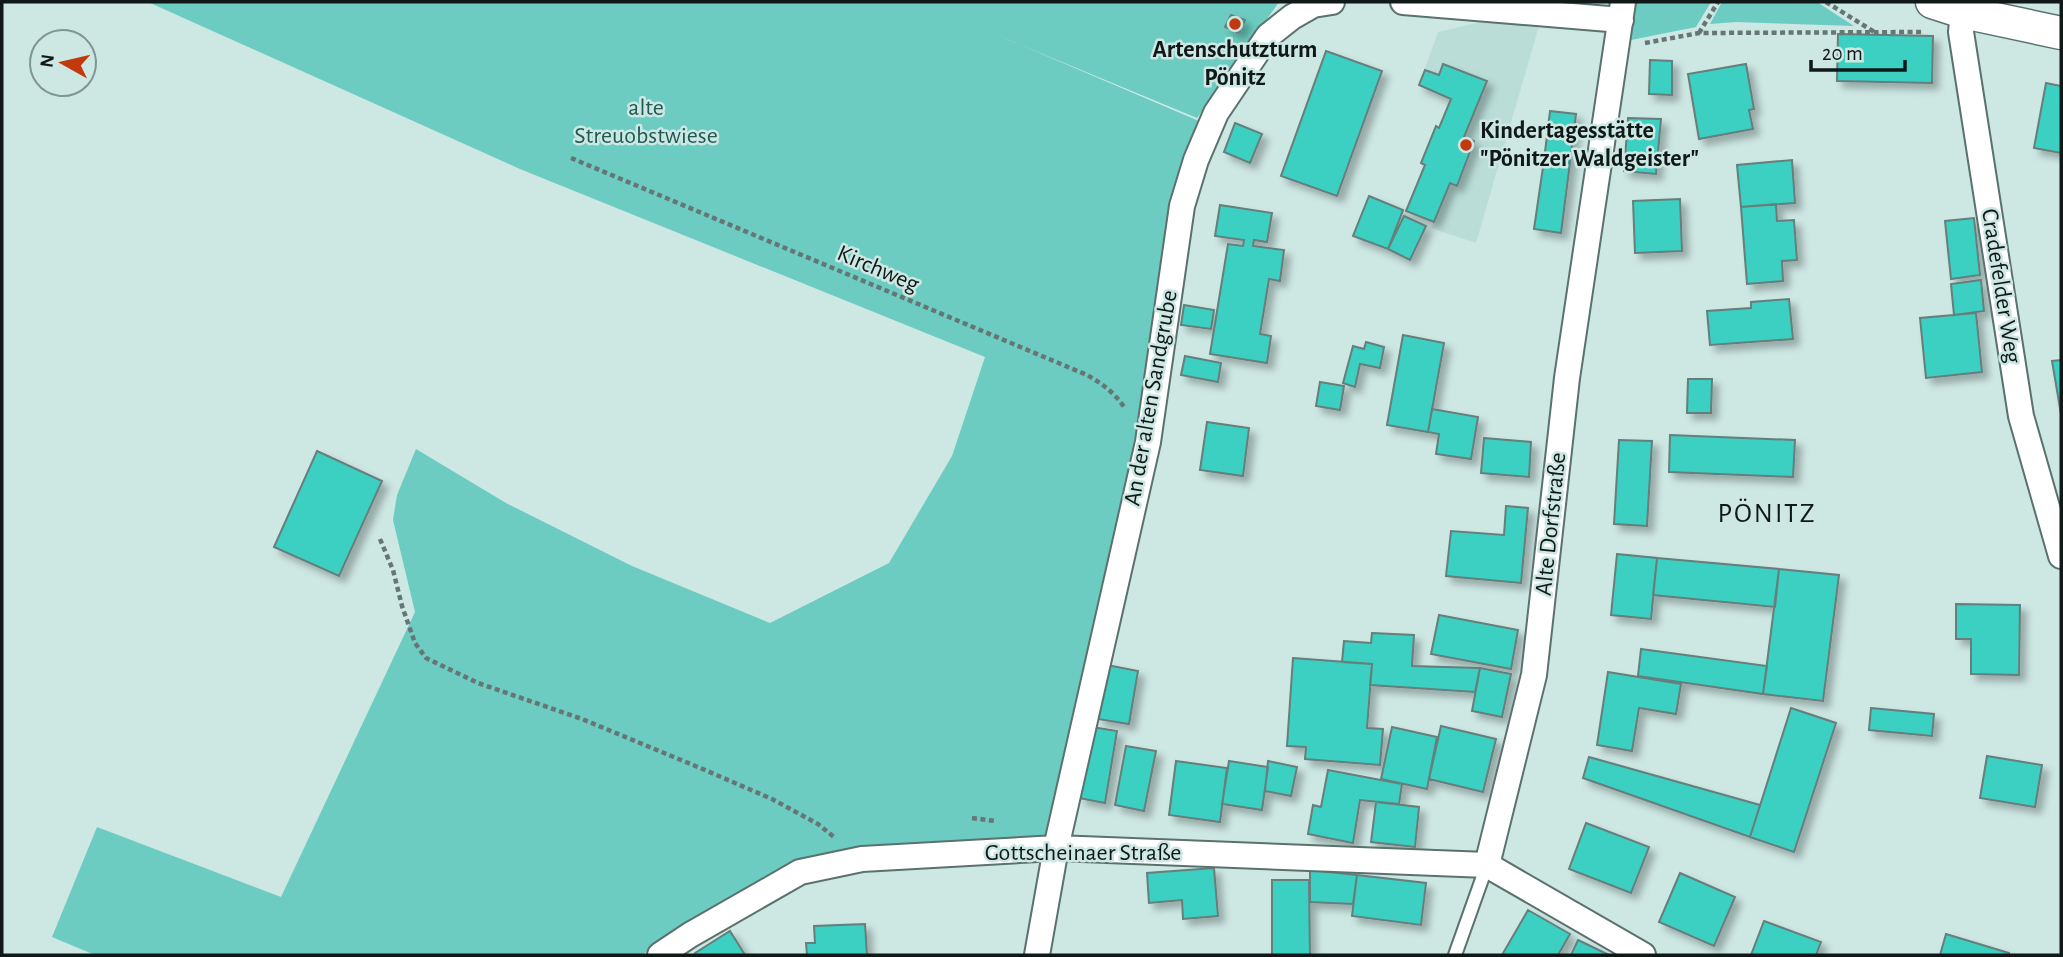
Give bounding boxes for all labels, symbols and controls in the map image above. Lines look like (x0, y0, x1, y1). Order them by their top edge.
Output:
marker: Artenschutzturm Pönitz (1227, 16, 1243, 32)
north arrow (28, 28, 98, 98)
scale bar (1811, 28, 1906, 72)
place label: Artenschutzturm Pönitz (1153, 38, 1317, 90)
text: 20 m (1822, 43, 1863, 64)
text: N (37, 53, 58, 69)
park label: alte Streuobstwiese (574, 96, 718, 148)
place label: Kindertagesstätte "Pönitzer Waldgeister" (1480, 119, 1699, 171)
marker: Kindertagesstätte "Pönitzer Waldgeister" (1458, 137, 1474, 153)
street label: Cradefelder Weg (1977, 207, 2025, 365)
street label: Kirchweg (834, 241, 923, 297)
street label: An der alten Sandgrube (1120, 288, 1182, 508)
street label: Alte Dorfstraße (1532, 451, 1570, 597)
district label: PÖNITZ (1717, 498, 1817, 528)
street label: Gottscheinaer Straße (985, 841, 1181, 865)

